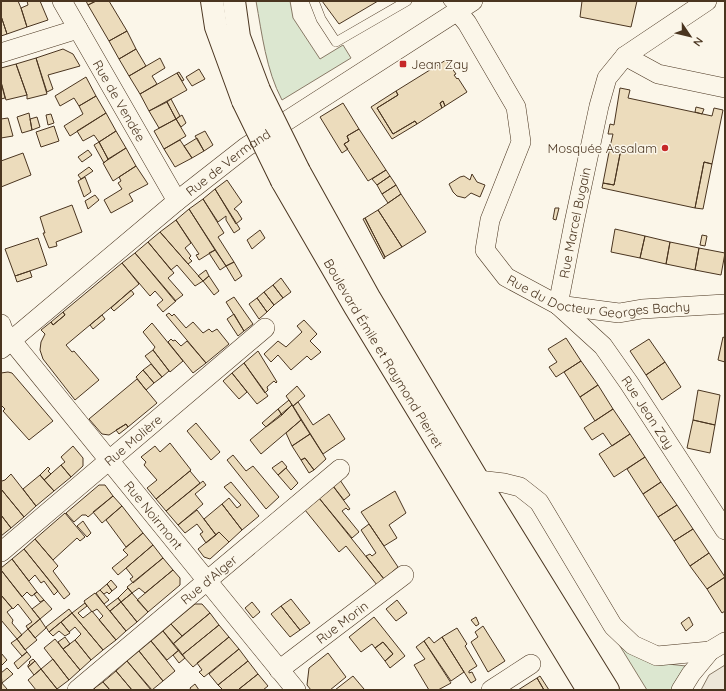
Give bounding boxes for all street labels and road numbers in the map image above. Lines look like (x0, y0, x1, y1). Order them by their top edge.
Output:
street label: Rue de Vendée (90, 57, 149, 144)
street label: Rue de Vermand (182, 126, 273, 199)
street label: Rue Marcel Bugain (555, 166, 594, 280)
street label: Boulevard Émile et Raymond Pierret (321, 256, 447, 451)
street label: Rue du Docteur Georges Bachy (504, 271, 690, 321)
street label: Rue Jean Zay (618, 372, 678, 452)
street label: Rue Molière (101, 411, 165, 469)
street label: Rue Noirmont (121, 478, 186, 553)
street label: Rue d'Alger (177, 551, 240, 608)
street label: Rue Morin (313, 597, 371, 647)

